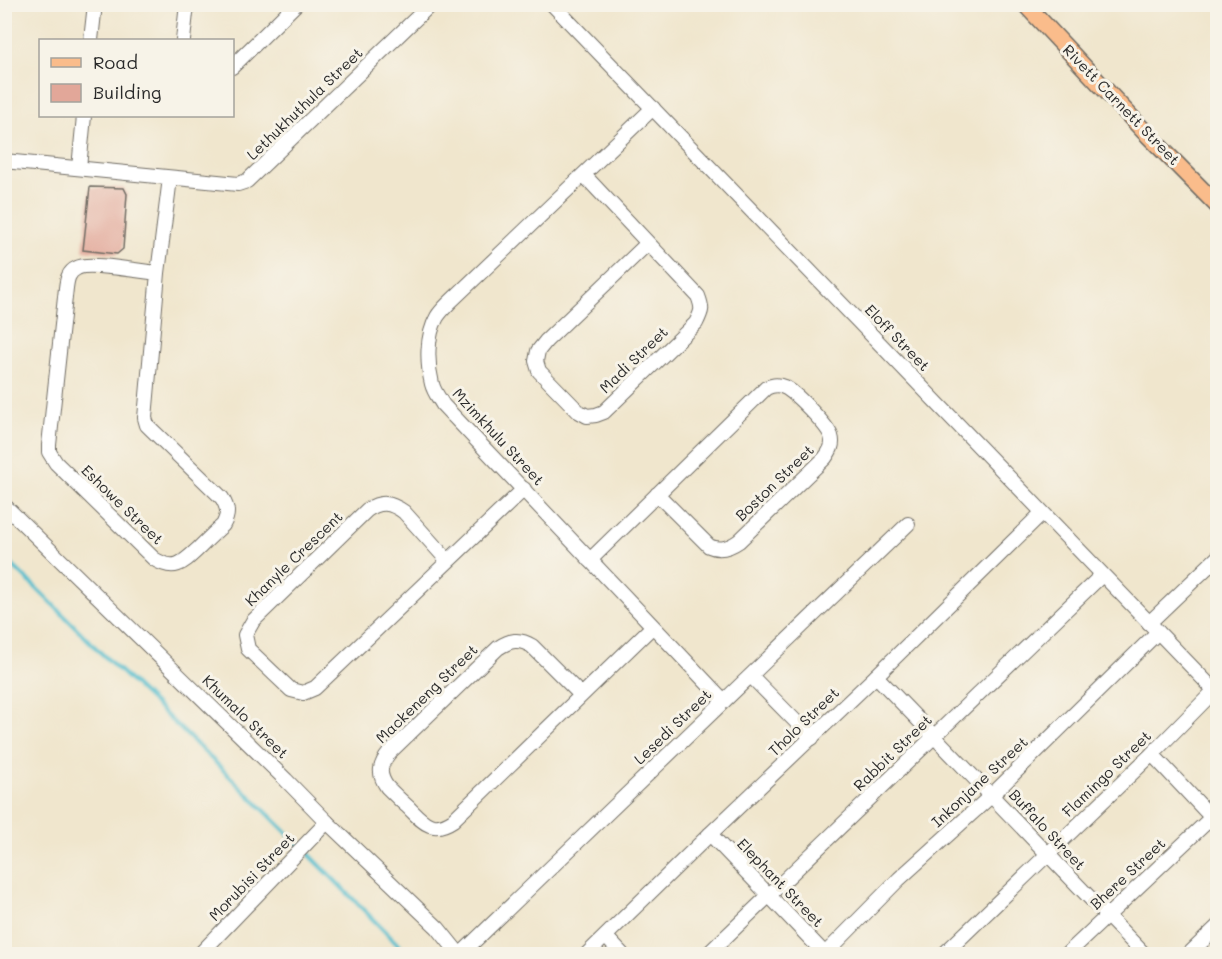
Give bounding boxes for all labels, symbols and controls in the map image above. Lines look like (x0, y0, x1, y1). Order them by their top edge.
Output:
legend (39, 39, 234, 117)
street label: Rivett Carnett Street (1059, 40, 1185, 169)
street label: Lethukhuthula Street (242, 43, 367, 164)
text: Road (93, 50, 138, 74)
text: Building (93, 80, 161, 104)
street label: Eloff Street (861, 300, 935, 375)
street label: Madi Street (595, 322, 672, 397)
street label: Mzimkhulu Street (448, 383, 549, 489)
street label: Boston Street (731, 440, 818, 525)
street label: Eshowe Street (77, 460, 168, 549)
street label: Khanyle Crescent (240, 506, 347, 610)
street label: Mackeneng Street (371, 639, 482, 747)
street label: Khumalo Street (198, 670, 293, 762)
street label: Tholo Street (764, 683, 843, 760)
street label: Lesedi Street (629, 684, 715, 768)
street label: Rabbit Street (849, 710, 936, 795)
street label: Flamingo Street (1057, 726, 1155, 821)
street label: Inkonjane Street (927, 731, 1032, 831)
street label: Buffalo Street (1005, 785, 1090, 874)
street label: Morubisi Street (204, 828, 298, 925)
street label: Bhere Street (1085, 833, 1169, 913)
street label: Elephant Street (733, 834, 828, 931)

